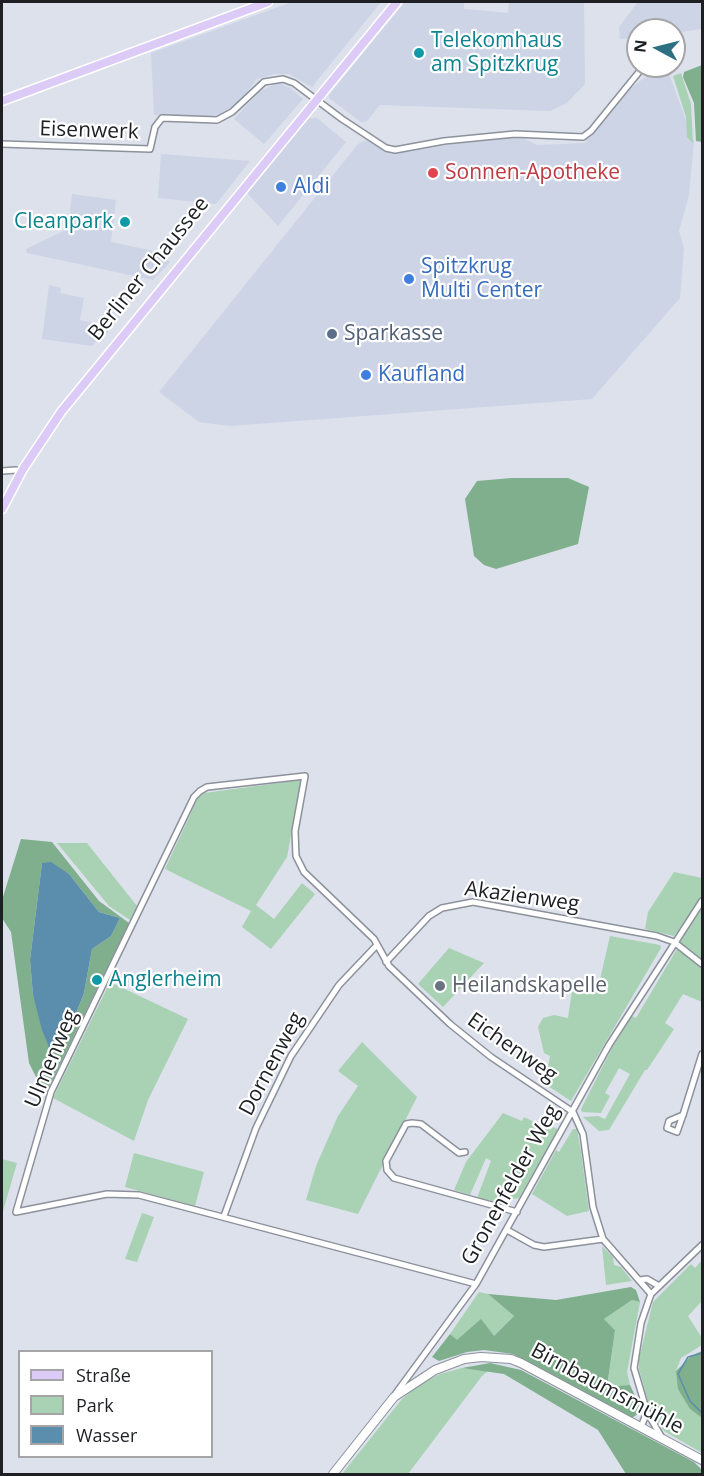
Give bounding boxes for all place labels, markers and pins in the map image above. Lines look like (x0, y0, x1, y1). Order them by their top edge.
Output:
place label: Telekomhaus am Spitzkrug (431, 28, 562, 78)
marker: Telekomhaus am Spitzkrug (412, 46, 426, 60)
place label: Sonnen-Apotheke (445, 160, 620, 186)
marker: Sonnen-Apotheke (426, 166, 440, 180)
place label: Aldi (293, 174, 330, 200)
marker: Aldi (274, 180, 288, 194)
place label: Cleanpark (14, 209, 113, 235)
marker: Cleanpark (118, 215, 132, 229)
place label: Spitzkrug Multi Center (421, 254, 542, 304)
marker: Spitzkrug Multi Center (402, 272, 416, 286)
place label: Sparkasse (344, 321, 443, 347)
marker: Sparkasse (325, 327, 339, 341)
place label: Kaufland (378, 362, 465, 388)
marker: Kaufland (359, 368, 373, 382)
place label: Anglerheim (109, 967, 222, 993)
marker: Anglerheim (90, 973, 104, 987)
place label: Heilandskapelle (452, 973, 607, 999)
marker: Heilandskapelle (433, 979, 447, 993)

